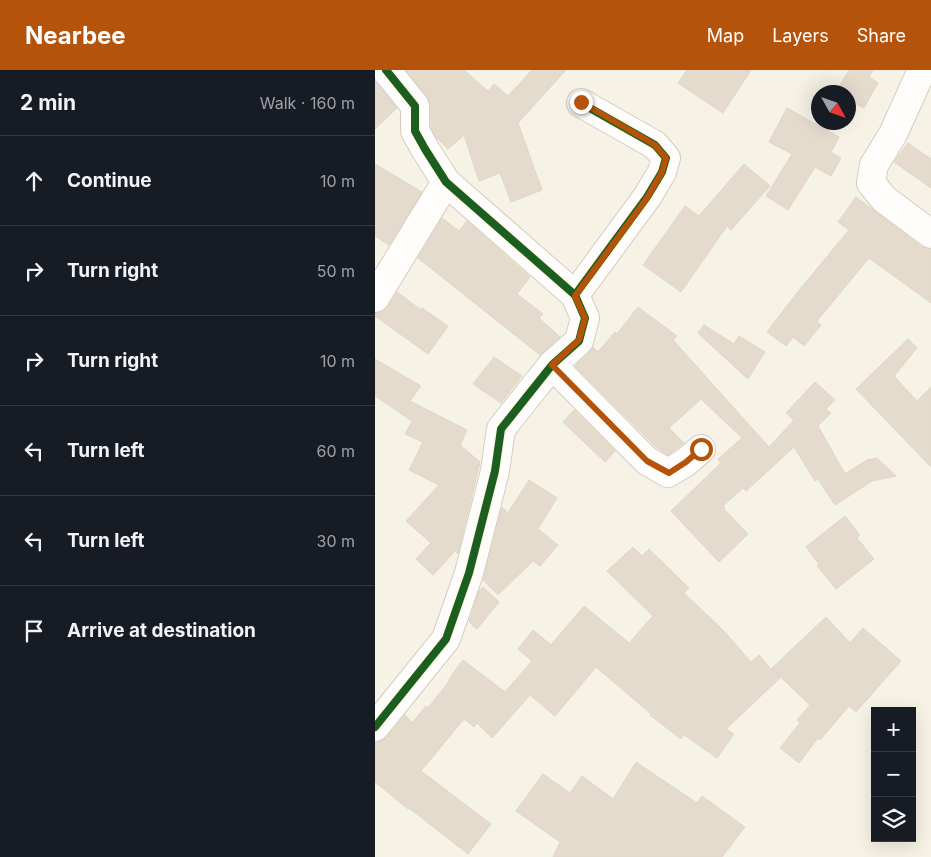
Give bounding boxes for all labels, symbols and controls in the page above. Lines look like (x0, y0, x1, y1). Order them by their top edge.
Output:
text: Nearbee (25, 21, 126, 50)
text: Map (707, 25, 744, 46)
text: Layers (772, 25, 829, 46)
text: Share (857, 25, 906, 46)
north arrow (811, 85, 856, 130)
text: 2 min (20, 90, 76, 115)
route end (570, 91, 593, 114)
text: Walk · 160 m (260, 93, 355, 113)
icon: ahead (20, 167, 48, 195)
text: Continue (67, 169, 152, 192)
text: 10 m (320, 171, 355, 191)
icon: right (20, 257, 48, 285)
text: Turn right (67, 259, 158, 282)
text: 50 m (317, 261, 355, 281)
icon: right (20, 347, 48, 375)
text: Turn right (67, 349, 158, 372)
text: 10 m (320, 351, 355, 371)
icon: left (20, 437, 48, 465)
route start (690, 438, 713, 461)
text: Turn left (67, 439, 145, 462)
text: 60 m (316, 441, 355, 461)
icon: left (20, 527, 48, 555)
text: Turn left (67, 529, 145, 552)
text: 30 m (317, 531, 355, 551)
icon: arrive (20, 617, 48, 645)
text: Arrive at destination (67, 619, 256, 642)
map controls (871, 707, 916, 842)
button: + (871, 707, 916, 752)
button: − (871, 752, 916, 797)
button: layers (871, 797, 916, 842)

